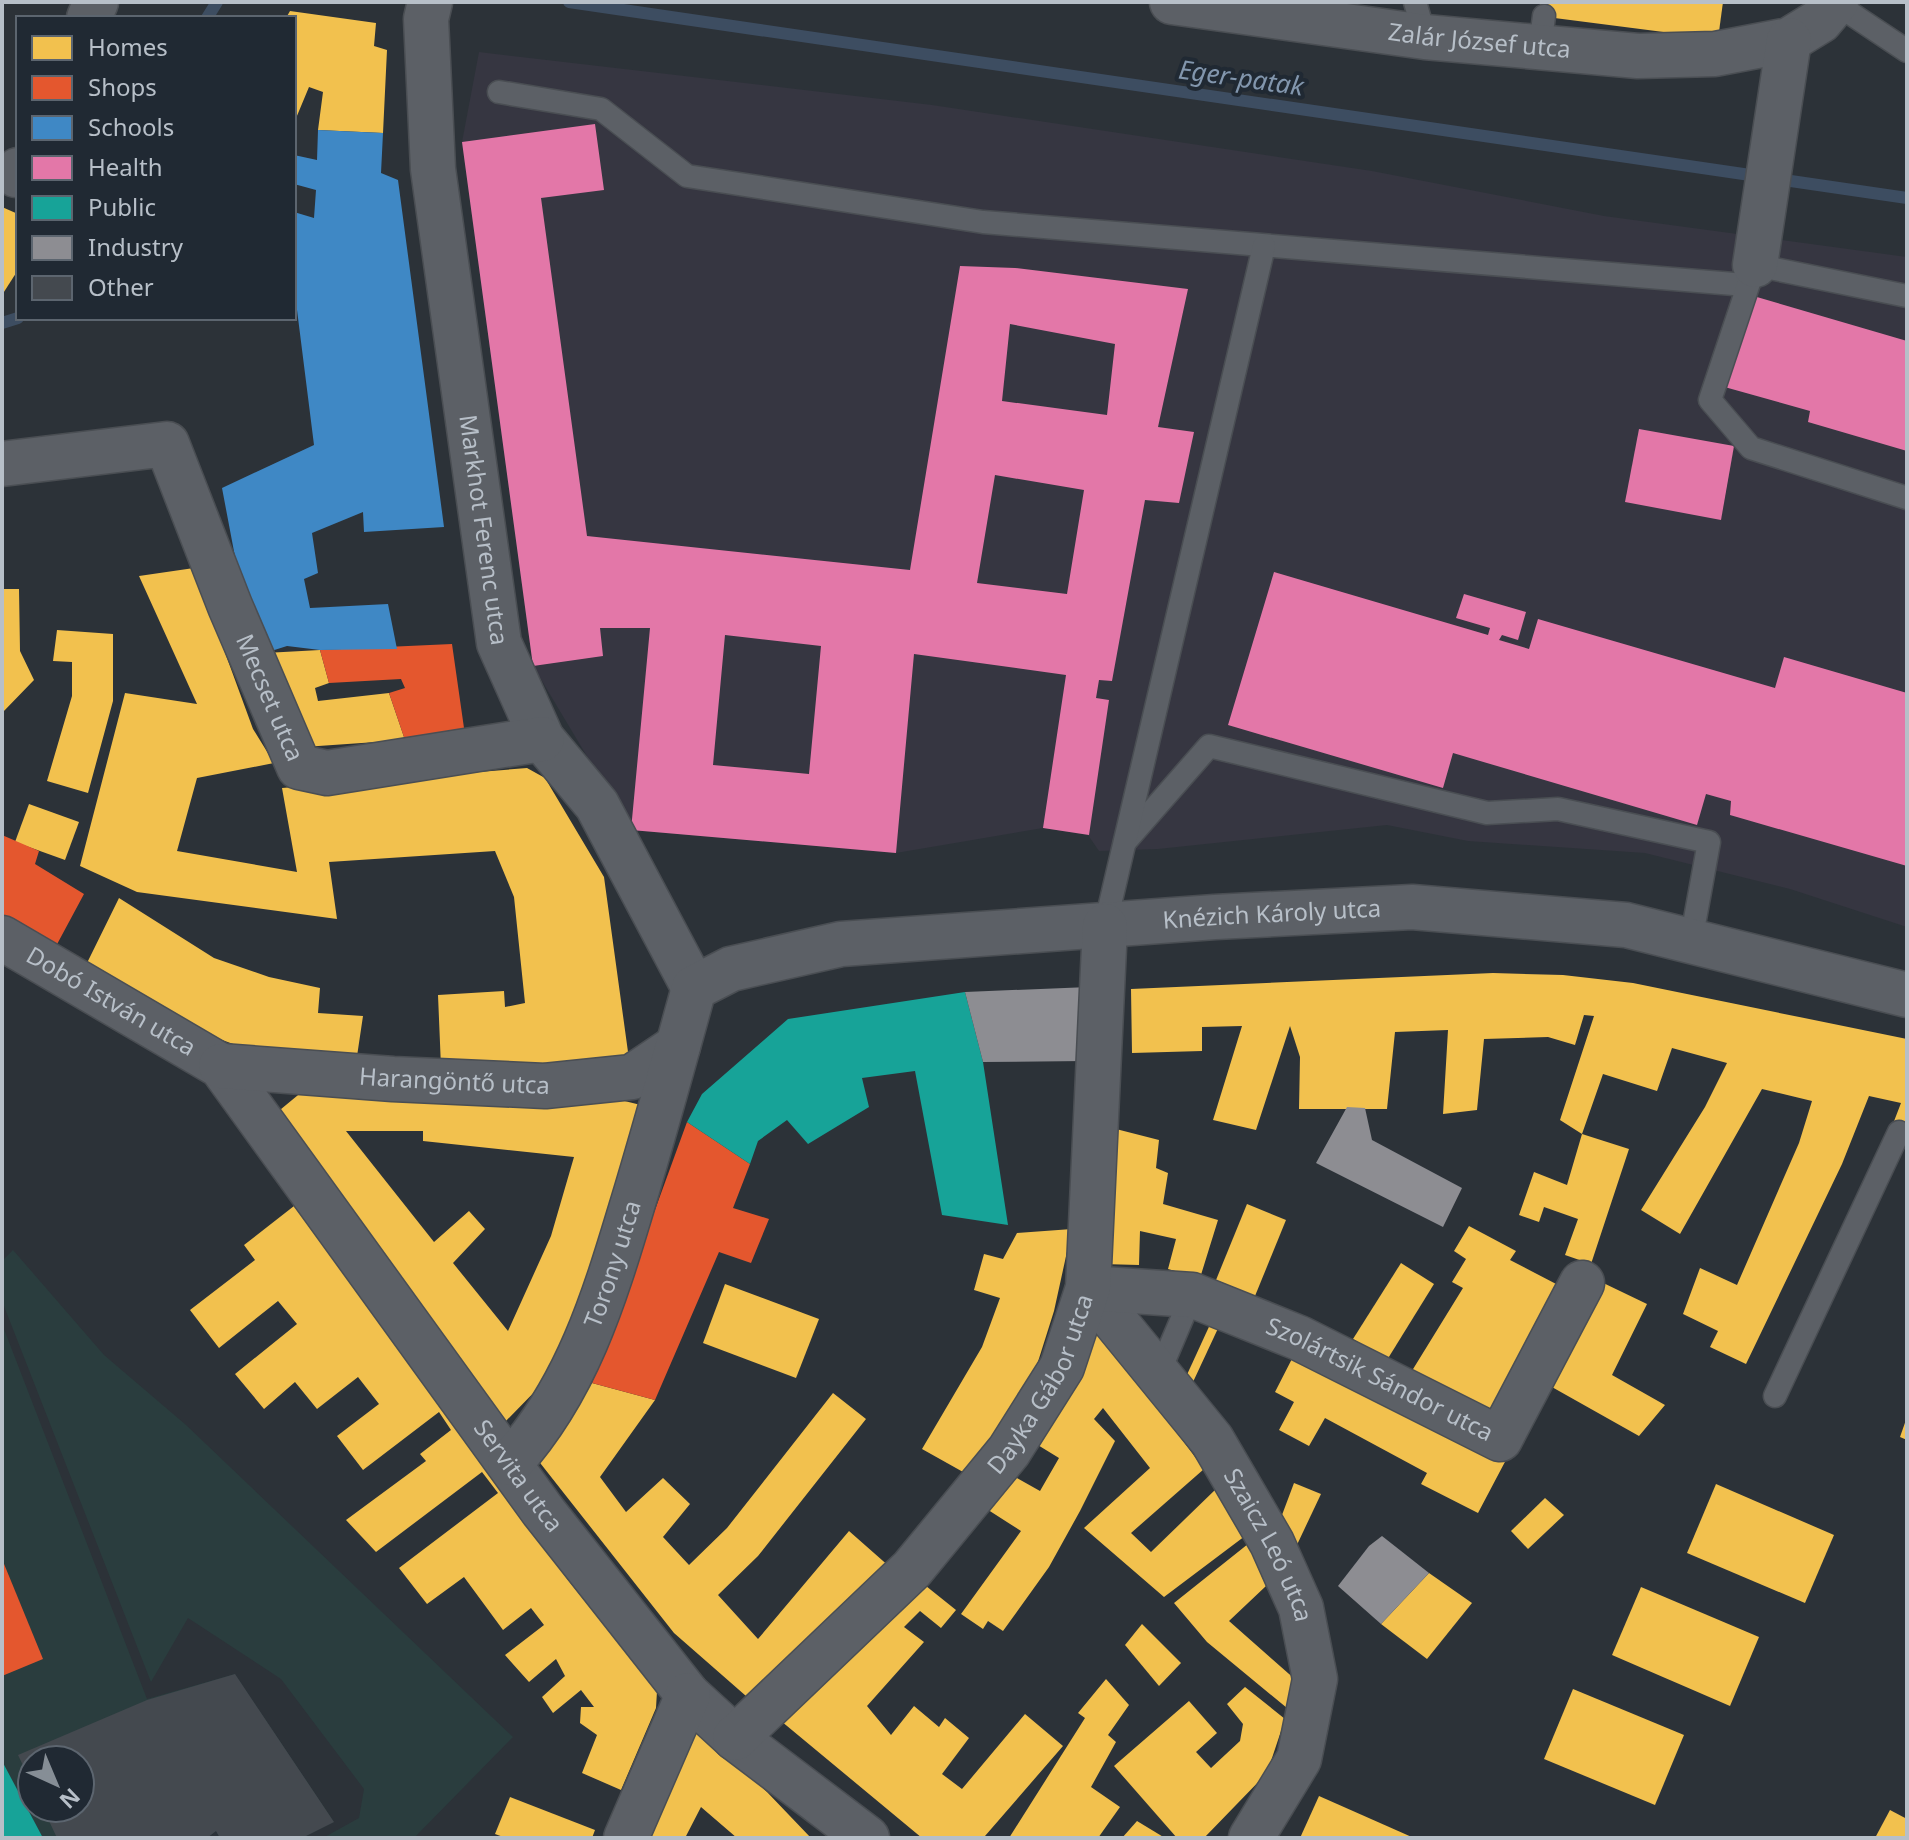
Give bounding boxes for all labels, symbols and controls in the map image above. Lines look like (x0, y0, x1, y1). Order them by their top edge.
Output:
street label: Zalár József utca (1386, 14, 1572, 65)
legend (16, 16, 296, 320)
text: Homes (88, 30, 168, 63)
water label: Eger-patak (1176, 50, 1307, 104)
text: Shops (88, 70, 157, 103)
text: Schools (88, 110, 174, 143)
text: Health (88, 150, 162, 183)
text: Public (88, 190, 156, 223)
text: Industry (88, 230, 184, 263)
text: Other (88, 270, 154, 303)
street label: Markhot Ferenc utca (452, 412, 517, 647)
street label: Mecset utca (229, 629, 313, 766)
street label: Knézich Károly utca (1161, 891, 1382, 936)
street label: Dobó István utca (21, 938, 202, 1063)
street label: Harangöntő utca (358, 1058, 551, 1101)
street label: Torony utca (575, 1196, 648, 1332)
street label: Dayka Gábor utca (979, 1290, 1100, 1480)
street label: Szolártsik Sándor utca (1262, 1309, 1499, 1448)
street label: Servita utca (467, 1412, 571, 1538)
street label: Szaicz Leó utca (1217, 1462, 1321, 1624)
north arrow (16, 1744, 96, 1824)
text: N (54, 1782, 87, 1816)

